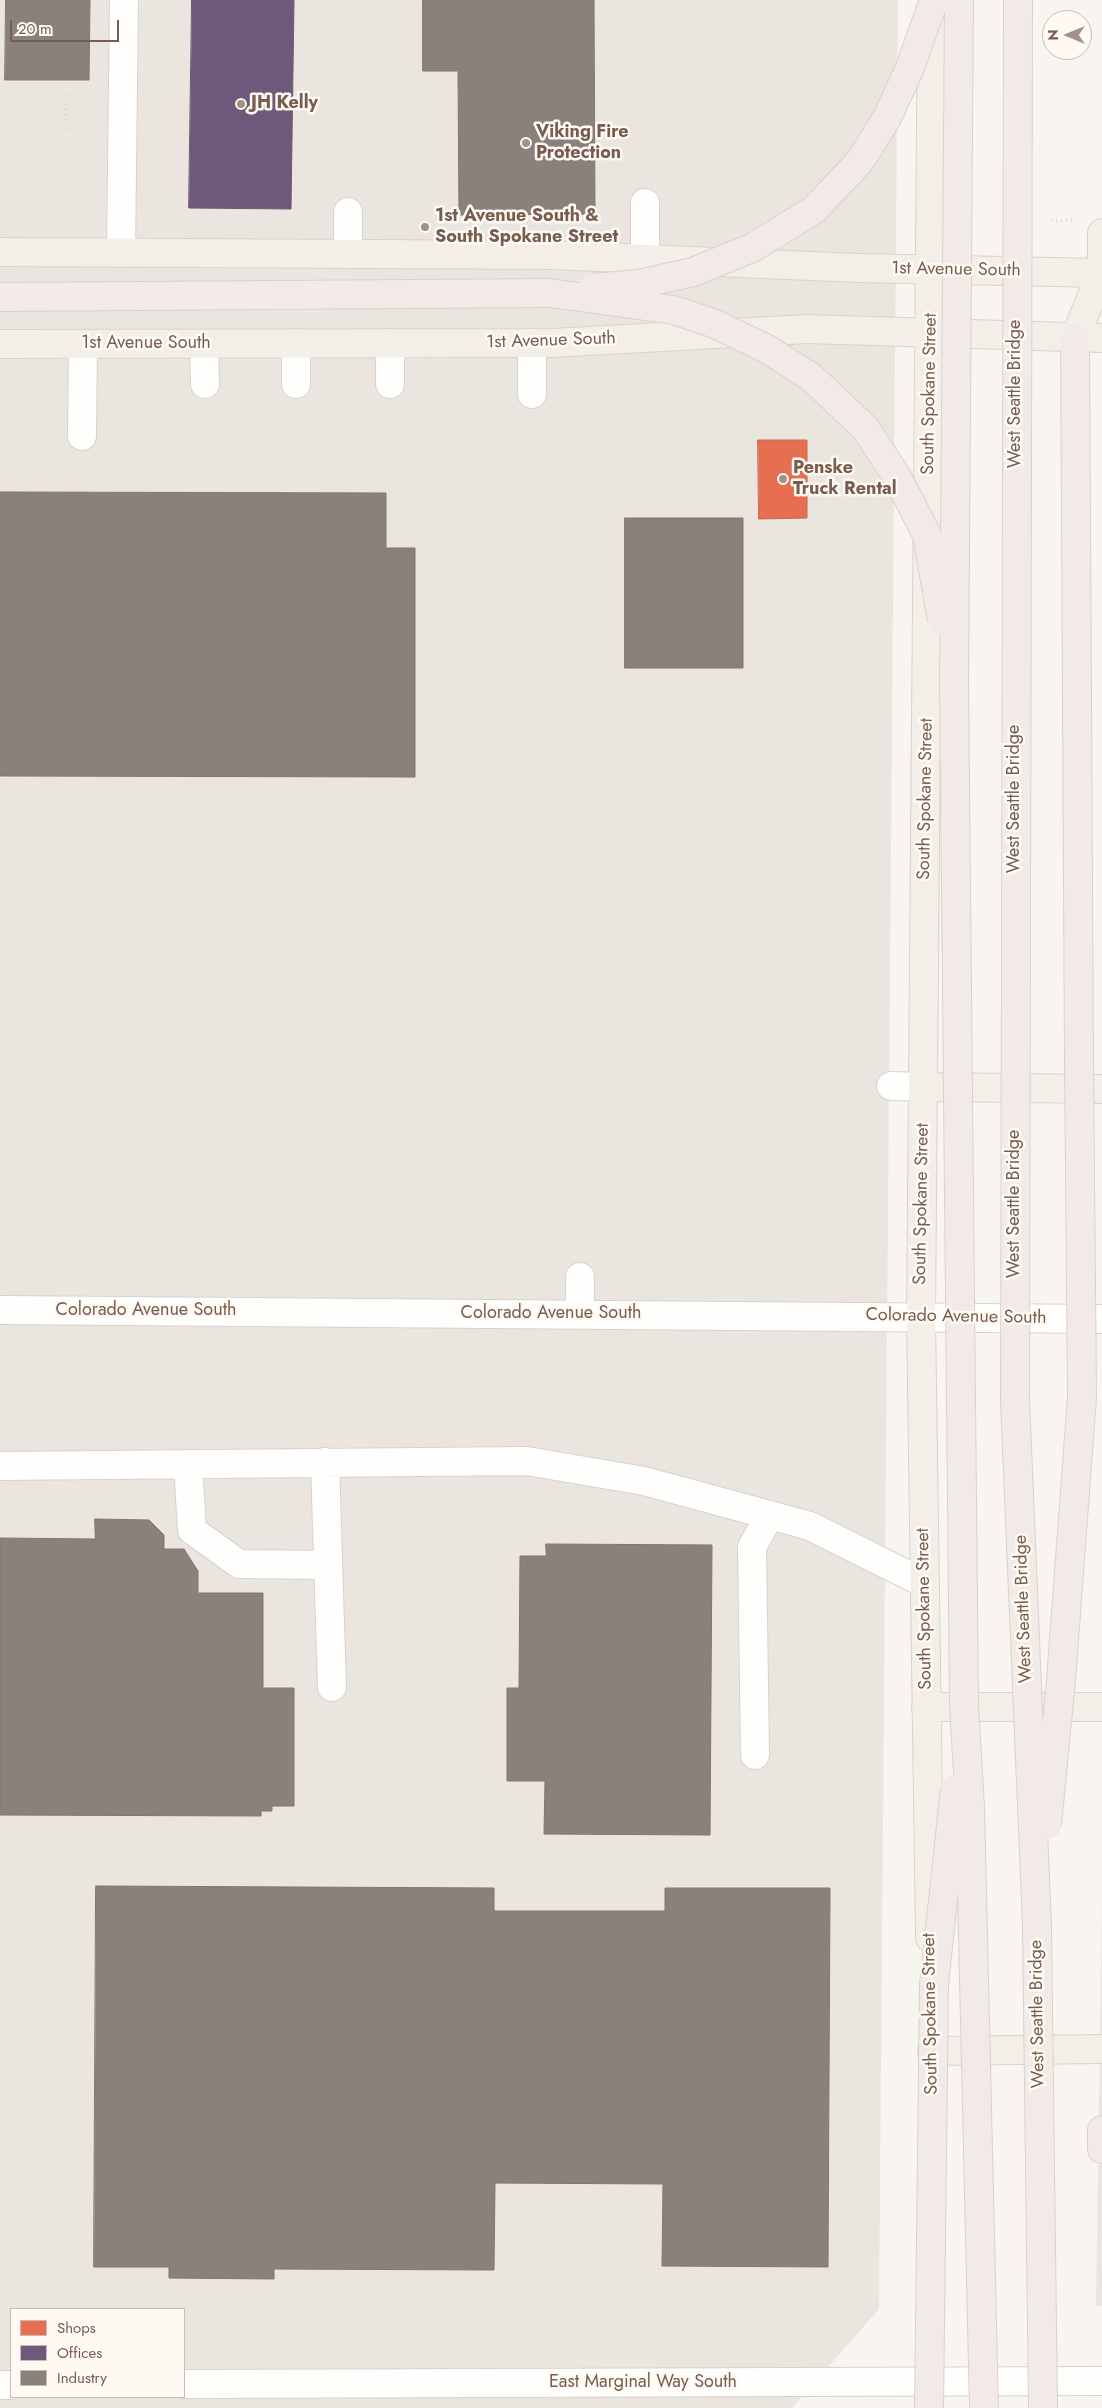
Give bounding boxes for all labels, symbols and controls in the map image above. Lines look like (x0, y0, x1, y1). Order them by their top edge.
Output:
scale bar (12, 10, 121, 42)
north arrow (1042, 10, 1092, 60)
text: 20 m (18, 18, 52, 40)
text: N (1043, 29, 1063, 41)
place label: JH Kelly (251, 93, 318, 115)
marker: JH Kelly (235, 98, 247, 110)
place label: Viking Fire Protection (536, 122, 629, 164)
marker: Viking Fire Protection (520, 137, 532, 149)
place label: 1st Avenue South & South Spokane Street (435, 206, 618, 248)
marker: 1st Avenue South & South Spokane Street (419, 221, 431, 233)
street label: 1st Avenue South (891, 258, 1021, 282)
street label: South Spokane Street (918, 313, 942, 475)
street label: West Seattle Bridge (1005, 320, 1027, 468)
street label: 1st Avenue South (486, 328, 616, 354)
street label: 1st Avenue South (81, 333, 211, 355)
place label: Penske Truck Rental (793, 458, 897, 500)
marker: Penske Truck Rental (777, 473, 789, 485)
street label: South Spokane Street (914, 718, 938, 880)
street label: West Seattle Bridge (1004, 725, 1026, 873)
street label: South Spokane Street (910, 1123, 934, 1285)
street label: West Seattle Bridge (1004, 1130, 1026, 1278)
street label: Colorado Avenue South (56, 1300, 236, 1322)
street label: Colorado Avenue South (461, 1303, 641, 1325)
street label: Colorado Avenue South (865, 1305, 1047, 1329)
street label: South Spokane Street (913, 1528, 937, 1690)
street label: West Seattle Bridge (1011, 1534, 1037, 1684)
street label: South Spokane Street (919, 1933, 943, 2095)
street label: West Seattle Bridge (1026, 1940, 1050, 2088)
legend (10, 2308, 185, 2398)
text: Shops (57, 2317, 96, 2339)
text: Offices (57, 2342, 102, 2364)
text: Industry (57, 2367, 107, 2389)
street label: East Marginal Way South (549, 2372, 737, 2394)

